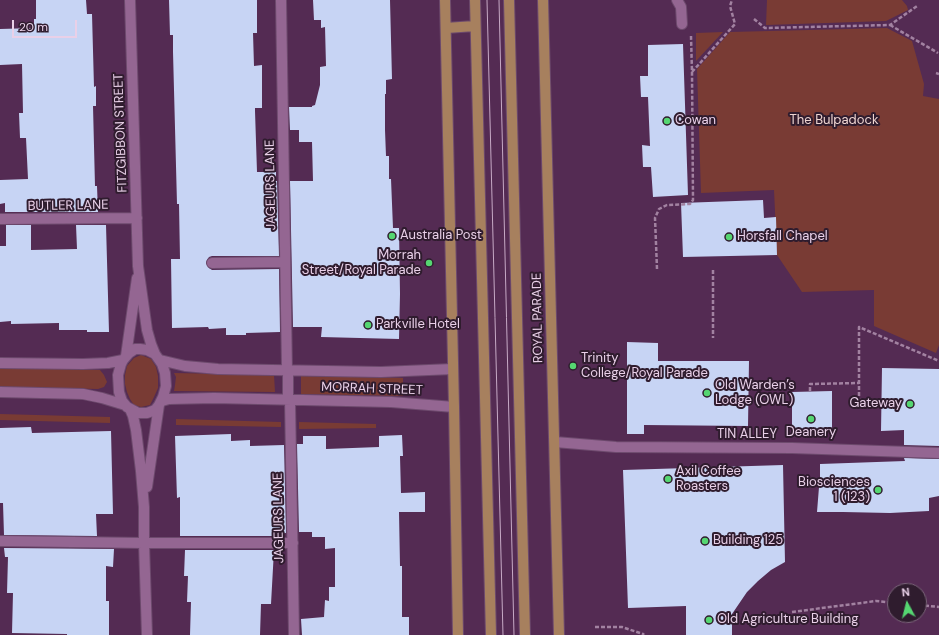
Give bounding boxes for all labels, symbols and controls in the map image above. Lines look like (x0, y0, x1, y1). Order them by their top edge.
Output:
scale bar (14, 12, 79, 38)
text: 20 m (19, 19, 48, 35)
street label: FITZGIBBON STREET (111, 73, 131, 193)
place label: Cowan (675, 113, 716, 129)
park label: The Bulpadock (790, 113, 878, 129)
marker: Cowan (662, 116, 672, 126)
street label: JAGEURS LANE (262, 140, 280, 230)
street label: BUTLER LANE (27, 197, 109, 215)
place label: Australia Post (400, 228, 482, 244)
place label: Horsfall Chapel (737, 229, 828, 245)
marker: Australia Post (387, 231, 397, 241)
marker: Horsfall Chapel (724, 232, 734, 242)
place label: Morrah Street/Royal Parade (302, 248, 421, 279)
marker: Morrah Street/Royal Parade (424, 258, 434, 268)
street label: ROYAL PARADE (529, 273, 547, 363)
place label: Parkville Hotel (376, 317, 460, 333)
marker: Parkville Hotel (363, 320, 373, 330)
place label: Trinity College/Royal Parade (581, 351, 708, 382)
marker: Trinity College/Royal Parade (568, 361, 578, 371)
place label: Old Warden’s Lodge (OWL) (715, 378, 795, 409)
street label: MORRAH STREET (321, 379, 423, 399)
marker: Old Warden’s Lodge (OWL) (702, 388, 712, 398)
place label: Gateway (849, 396, 902, 412)
marker: Gateway (905, 399, 915, 409)
marker: Deanery (806, 414, 816, 424)
place label: Deanery (786, 425, 836, 441)
street label: TIN ALLEY (717, 427, 777, 443)
place label: Axil Coffee Roasters (676, 464, 741, 495)
street label: JAGEURS LANE (270, 473, 288, 563)
marker: Axil Coffee Roasters (663, 474, 673, 484)
place label: Biosciences 1 (123) (798, 475, 870, 506)
marker: Biosciences 1 (123) (873, 485, 883, 495)
place label: Building 125 (713, 533, 783, 549)
marker: Building 125 (700, 536, 710, 546)
north arrow (887, 583, 927, 623)
text: N (901, 585, 910, 600)
place label: Old Agriculture Building (717, 612, 858, 628)
marker: Old Agriculture Building (704, 615, 714, 625)

